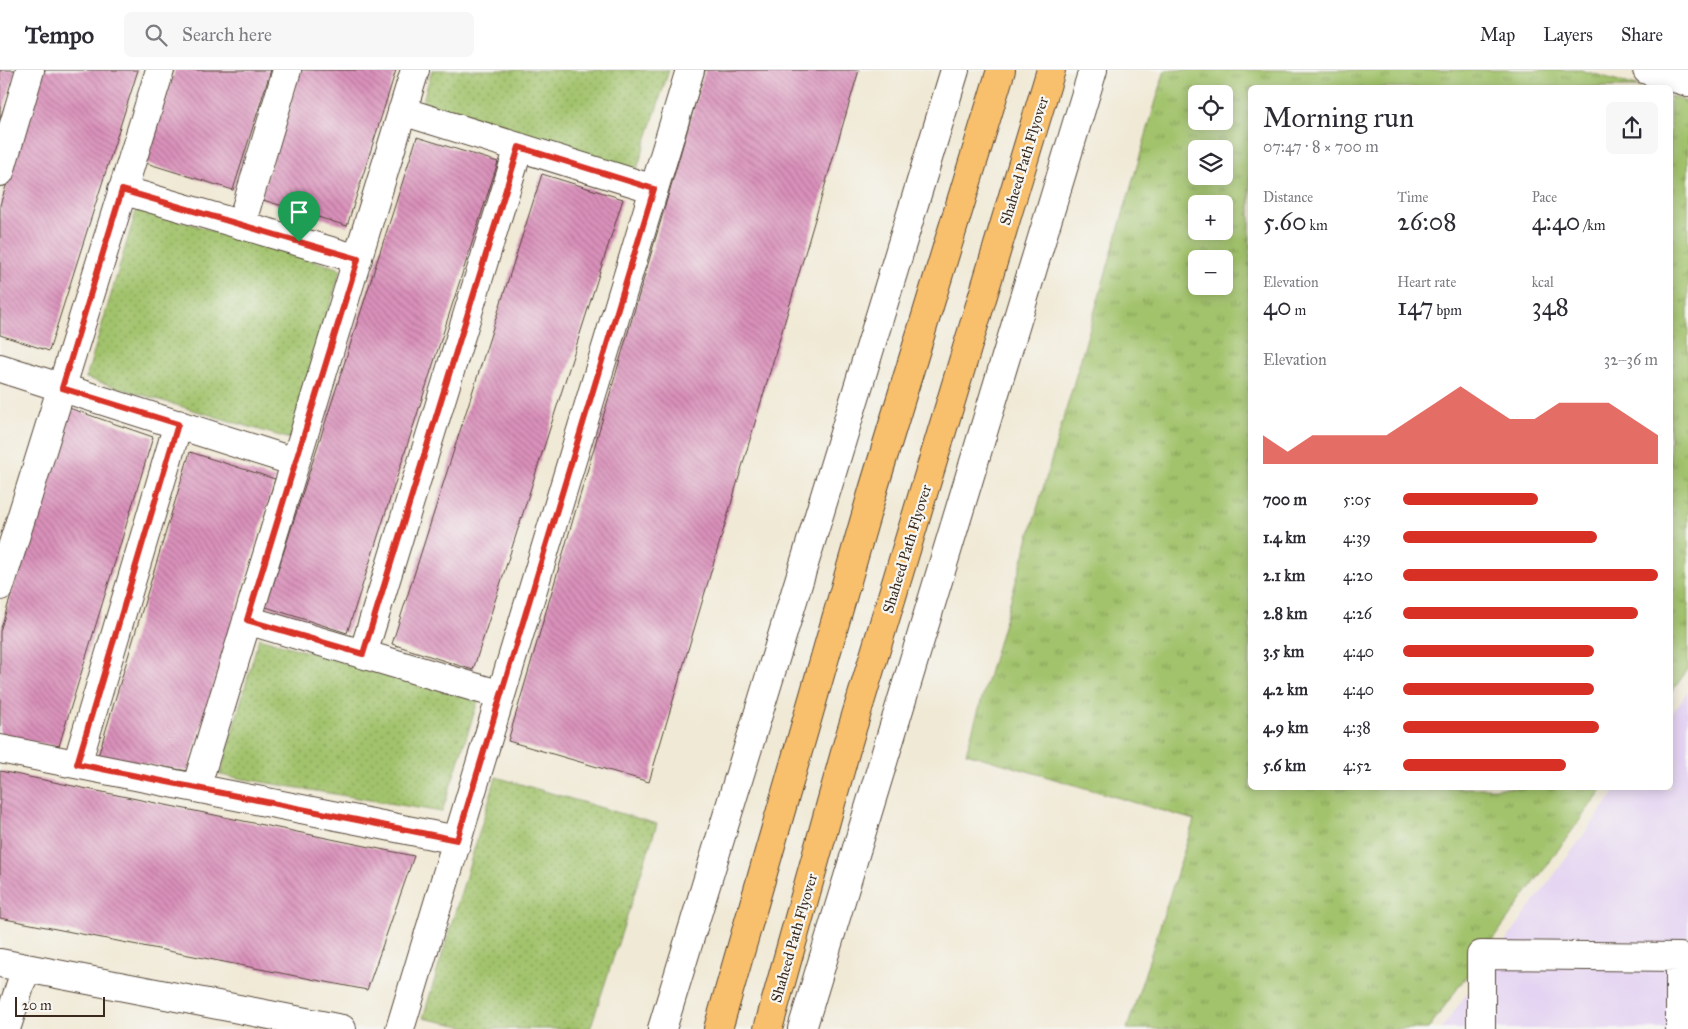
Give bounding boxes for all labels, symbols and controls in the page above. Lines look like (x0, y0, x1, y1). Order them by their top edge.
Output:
search box (124, 12, 474, 57)
text: Tempo (25, 20, 94, 50)
icon: search (142, 21, 170, 49)
text: Search here (182, 23, 272, 46)
text: Map (1480, 24, 1515, 46)
text: Layers (1543, 24, 1593, 46)
text: Share (1621, 24, 1663, 46)
map controls (1188, 85, 1233, 295)
button: locate (1188, 85, 1233, 130)
street label: Shaheed Path Flyover (996, 94, 1052, 227)
text: Morning run (1263, 100, 1414, 135)
button: share (1606, 102, 1658, 154)
text: 07:47 · 8 × 700 m (1263, 137, 1379, 156)
button: layers (1188, 140, 1233, 185)
text: Distance (1263, 189, 1313, 206)
text: Time (1397, 189, 1428, 206)
text: Pace (1532, 189, 1557, 206)
pin (278, 191, 320, 242)
button: + (1188, 195, 1233, 240)
icon: arrive (285, 198, 313, 226)
text: 5.60 (1263, 206, 1307, 237)
text: 26:08 (1397, 206, 1457, 237)
text: 4:40 (1532, 206, 1580, 237)
text: km (1307, 217, 1328, 234)
text: /km (1580, 217, 1605, 234)
button: − (1188, 250, 1233, 295)
text: Elevation (1263, 274, 1319, 291)
text: Heart rate (1397, 274, 1456, 291)
text: kcal (1532, 274, 1554, 291)
text: 40 (1263, 291, 1291, 322)
text: 147 (1397, 291, 1433, 322)
text: 348 (1532, 291, 1569, 322)
text: m (1291, 302, 1306, 319)
text: bpm (1433, 302, 1462, 319)
text: Elevation (1263, 350, 1327, 369)
text: 32–36 m (1604, 350, 1658, 369)
street label: Shaheed Path Flyover (879, 482, 935, 615)
text: 700 m (1263, 490, 1307, 509)
text: 5:05 (1343, 490, 1371, 509)
text: 1.4 km (1263, 528, 1306, 547)
text: 4:39 (1343, 528, 1371, 547)
text: 2.1 km (1263, 566, 1305, 585)
text: 4:20 (1343, 566, 1373, 585)
text: 2.8 km (1263, 604, 1307, 623)
text: 4:26 (1343, 604, 1372, 623)
text: 3.5 km (1263, 642, 1304, 661)
text: 4:40 (1343, 642, 1374, 661)
text: 4.2 km (1263, 680, 1308, 699)
text: 4:40 (1343, 680, 1374, 699)
text: 4.9 km (1263, 718, 1309, 737)
text: 4:38 (1343, 718, 1371, 737)
text: 5.6 km (1263, 756, 1306, 775)
text: 4:52 (1343, 756, 1371, 775)
street label: Shaheed Path Flyover (767, 871, 821, 1005)
scale bar (15, 994, 105, 1017)
text: 20 m (22, 997, 52, 1014)

